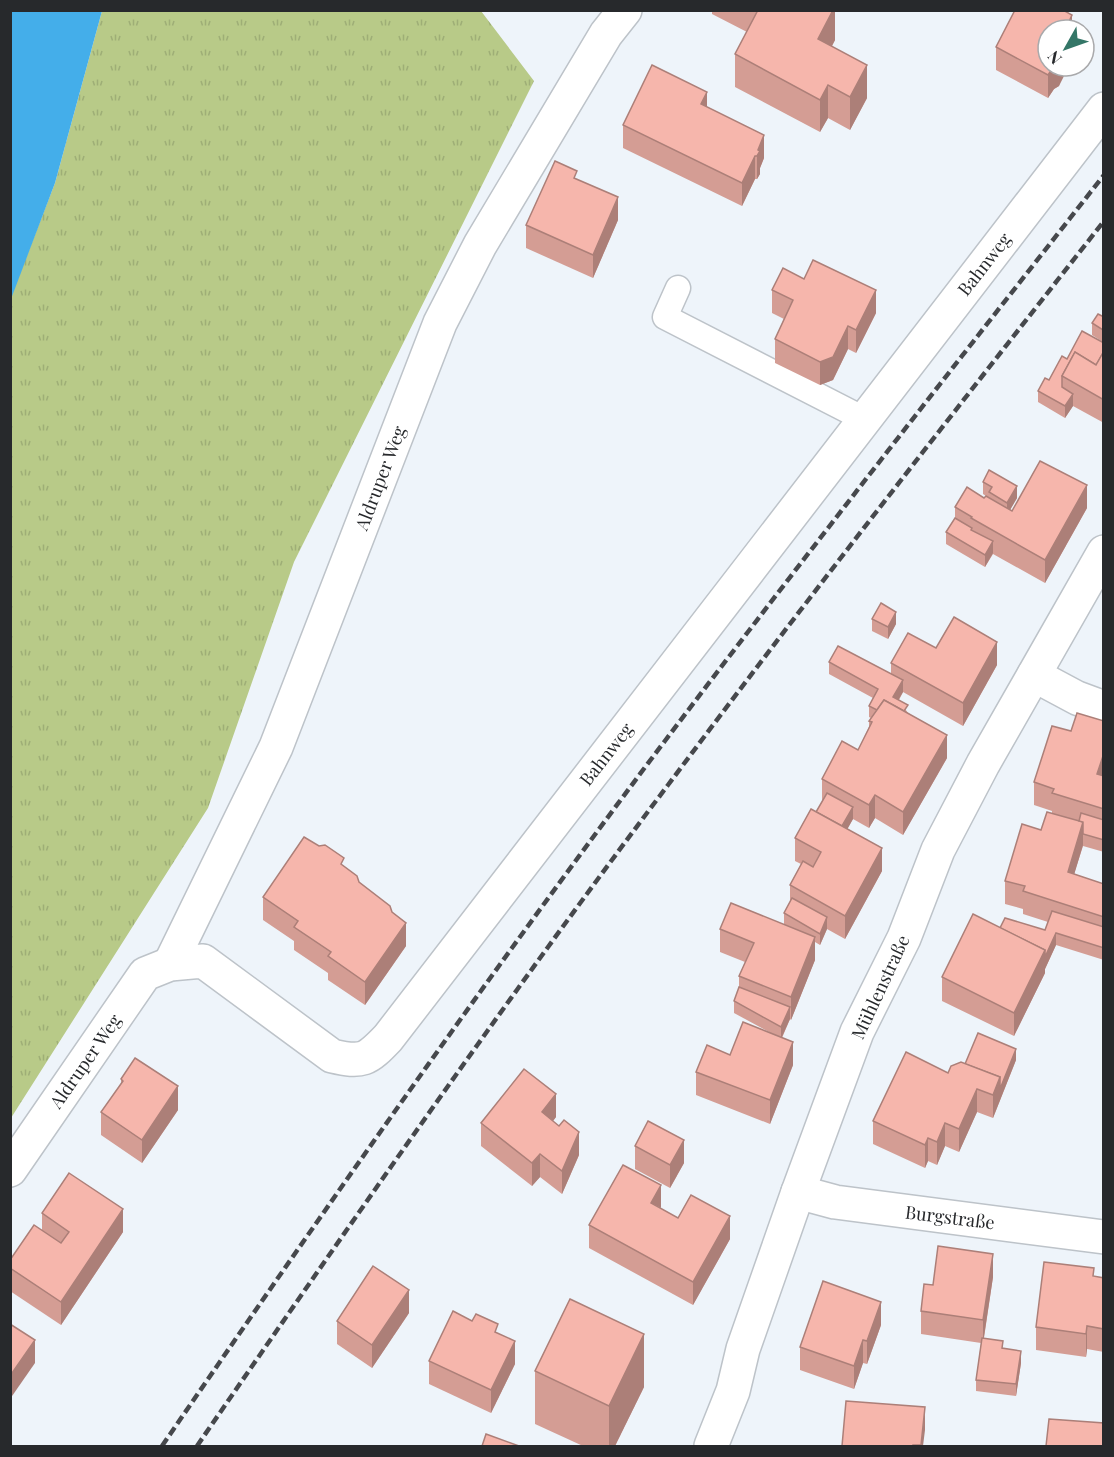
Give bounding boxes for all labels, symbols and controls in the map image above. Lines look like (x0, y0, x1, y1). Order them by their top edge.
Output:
north arrow (1036, 18, 1096, 78)
text: N (1042, 46, 1066, 69)
street label: Bahnweg (952, 227, 1016, 300)
street label: Aldruper Weg (349, 422, 411, 535)
street label: Bahnweg (574, 717, 638, 790)
street label: Mühlenstraße (845, 931, 915, 1043)
street label: Aldruper Weg (43, 1009, 127, 1114)
street label: Burgstraße (904, 1200, 996, 1234)

